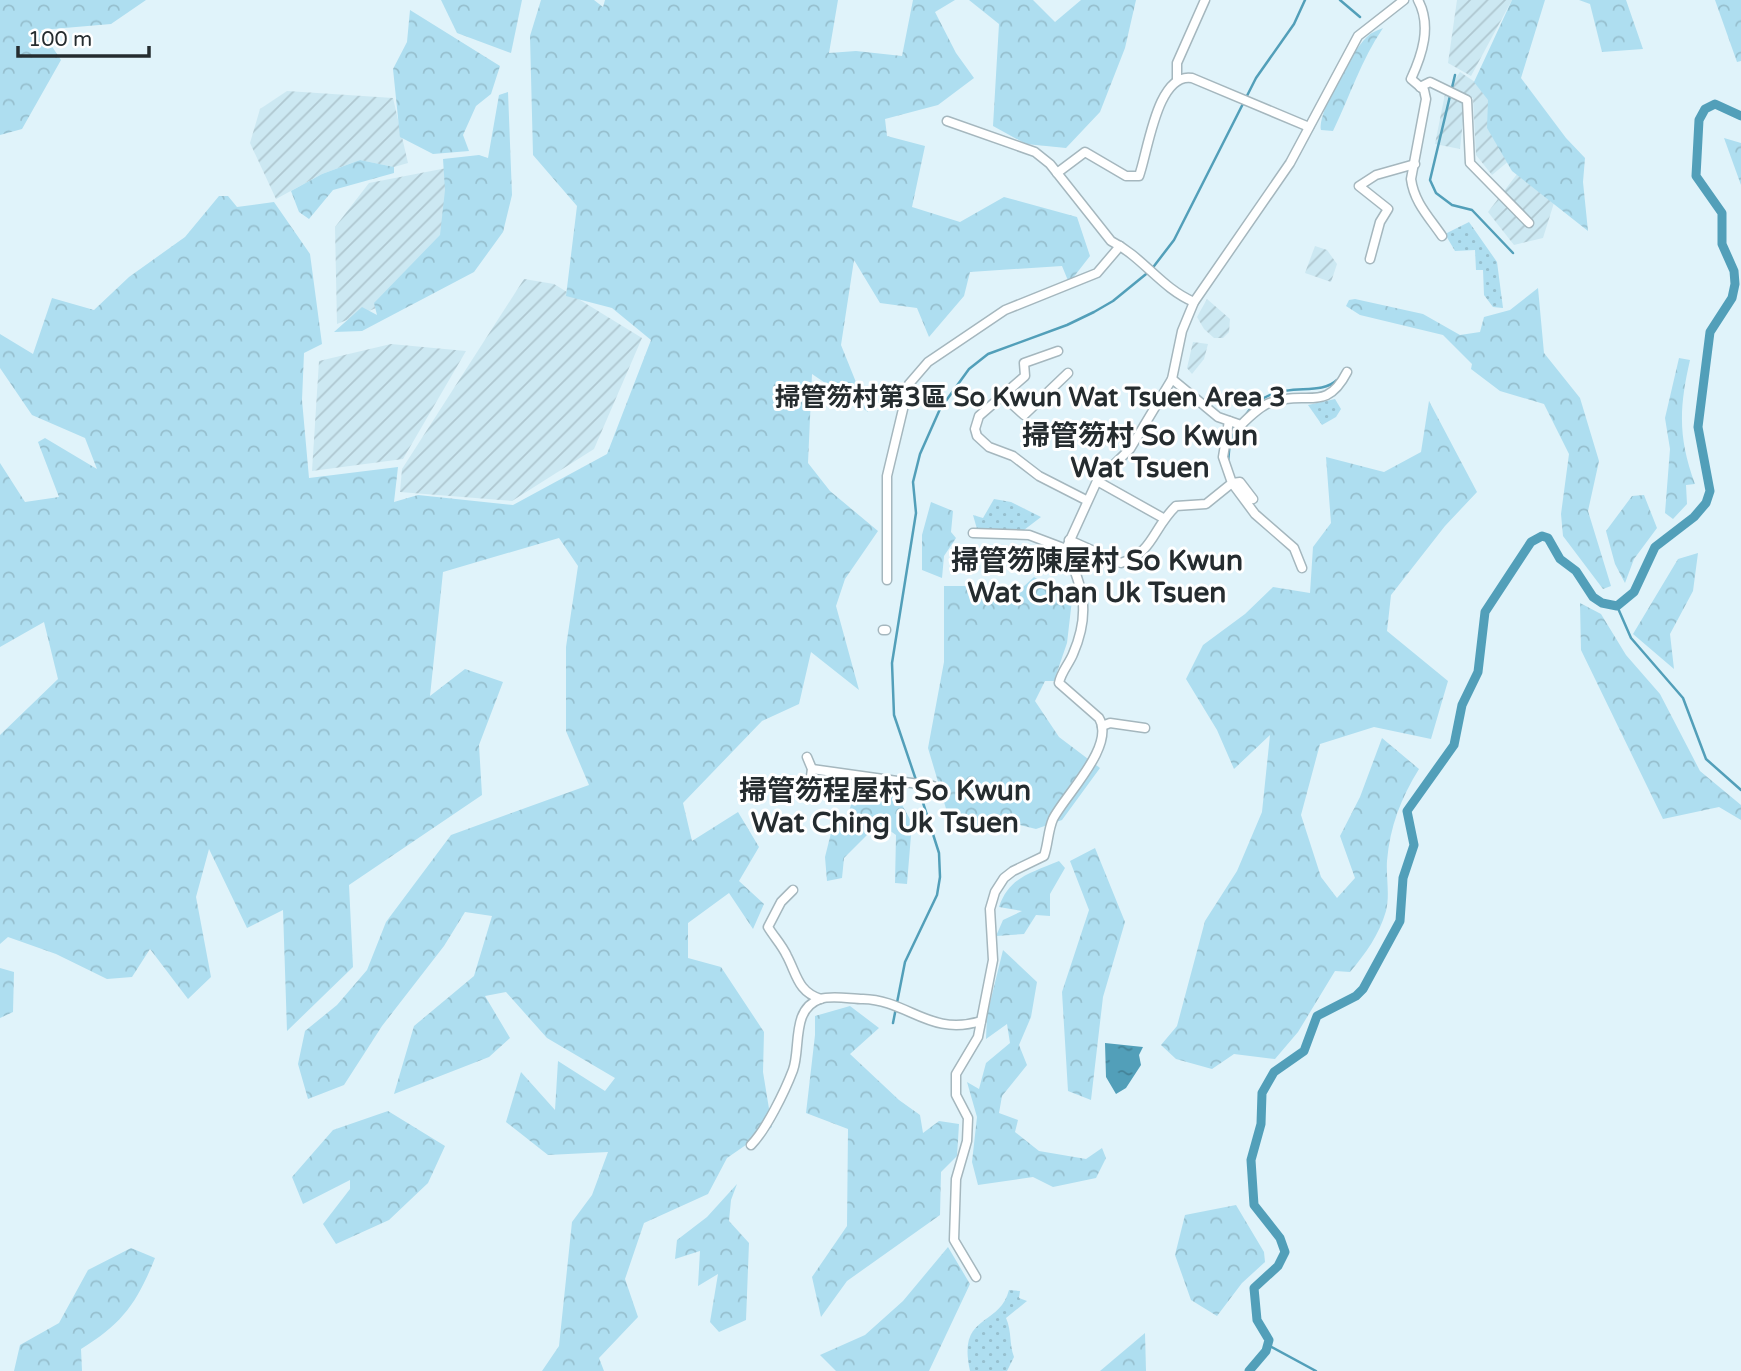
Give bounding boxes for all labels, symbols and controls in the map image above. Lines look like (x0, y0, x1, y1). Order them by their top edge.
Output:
scale bar (18, 14, 149, 58)
text: 100 m (28, 27, 92, 52)
district label: 掃管笏村第3區 So Kwun Wat Tsuen Area 3 (774, 382, 1286, 413)
district label: 掃管笏村 So Kwun Wat Tsuen (1022, 419, 1258, 485)
district label: 掃管笏陳屋村 So Kwun Wat Chan Uk Tsuen (951, 544, 1243, 610)
district label: 掃管笏程屋村 So Kwun Wat Ching Uk Tsuen (739, 774, 1031, 840)

